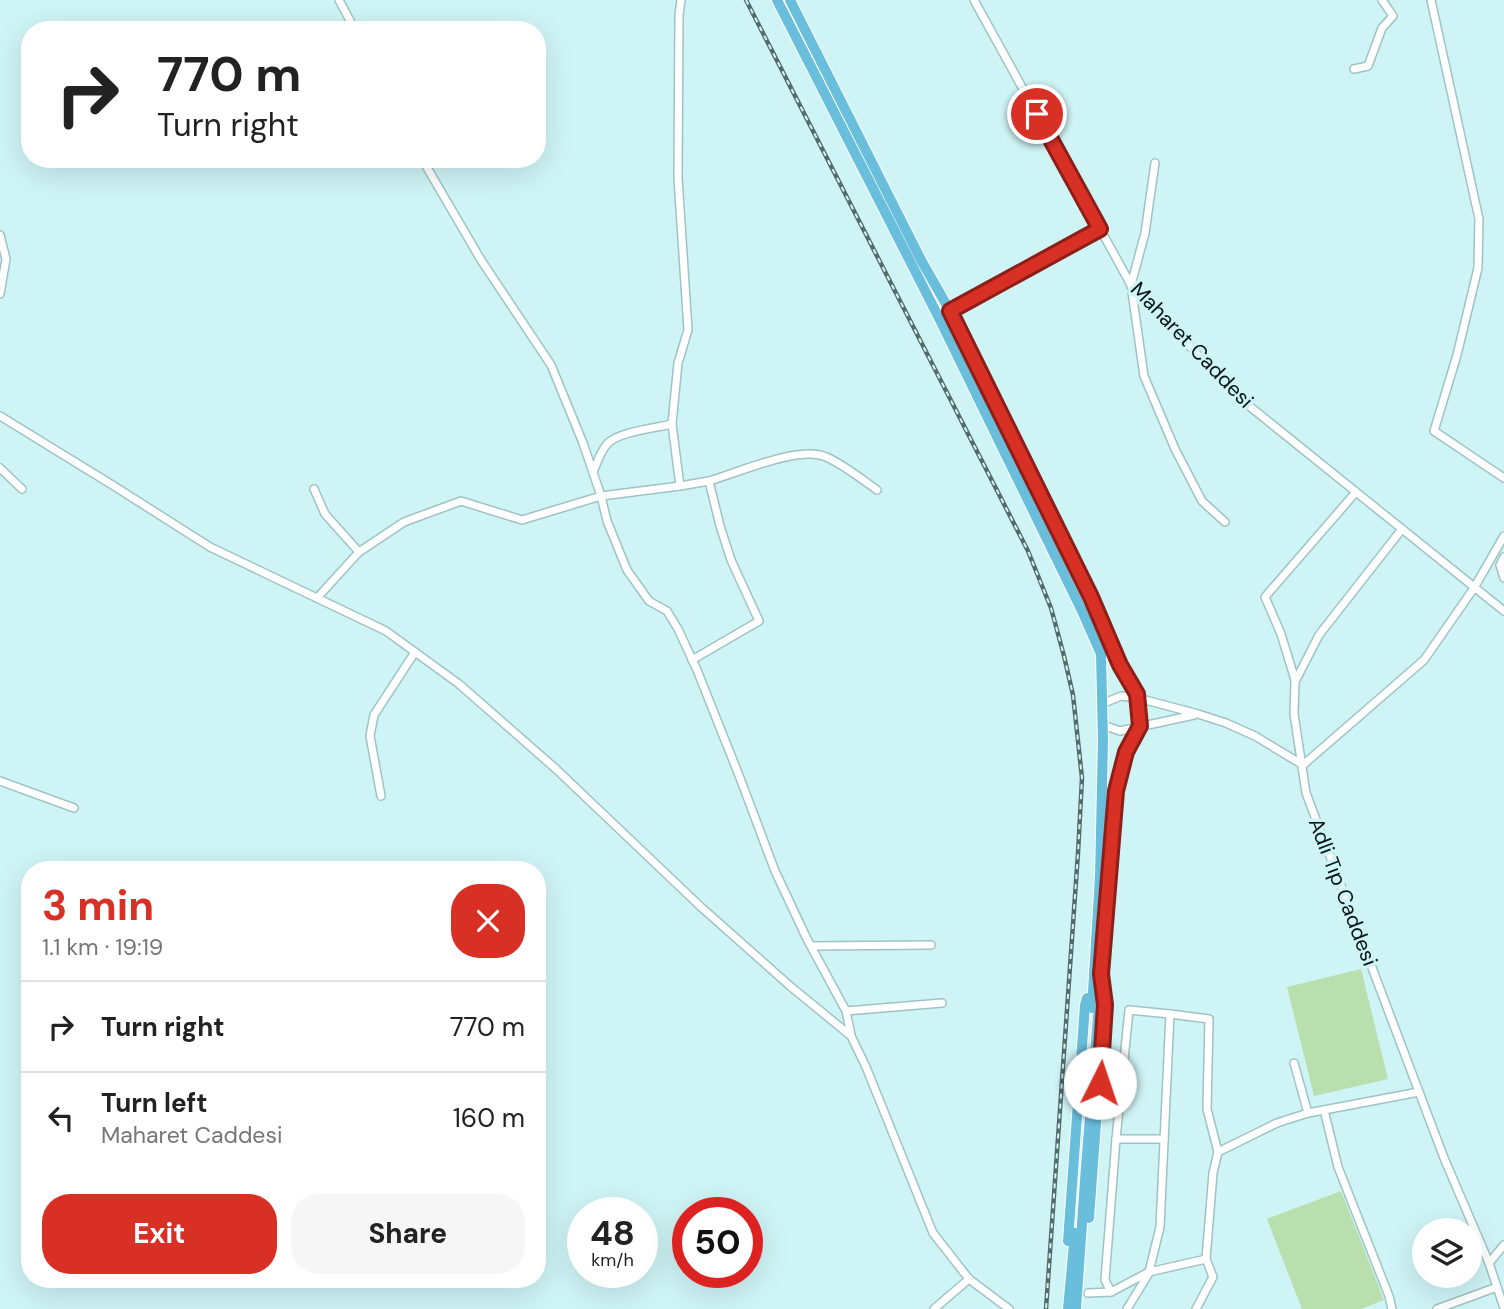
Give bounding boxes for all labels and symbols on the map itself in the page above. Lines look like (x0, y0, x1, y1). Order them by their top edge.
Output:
pin (1007, 84, 1067, 144)
street label: Maharet Caddesi (1124, 276, 1260, 414)
street label: Adli Tıp Caddesi (1302, 814, 1384, 970)
position arrow (1063, 1046, 1137, 1120)
speed limit sign: 50 (672, 1197, 763, 1288)

